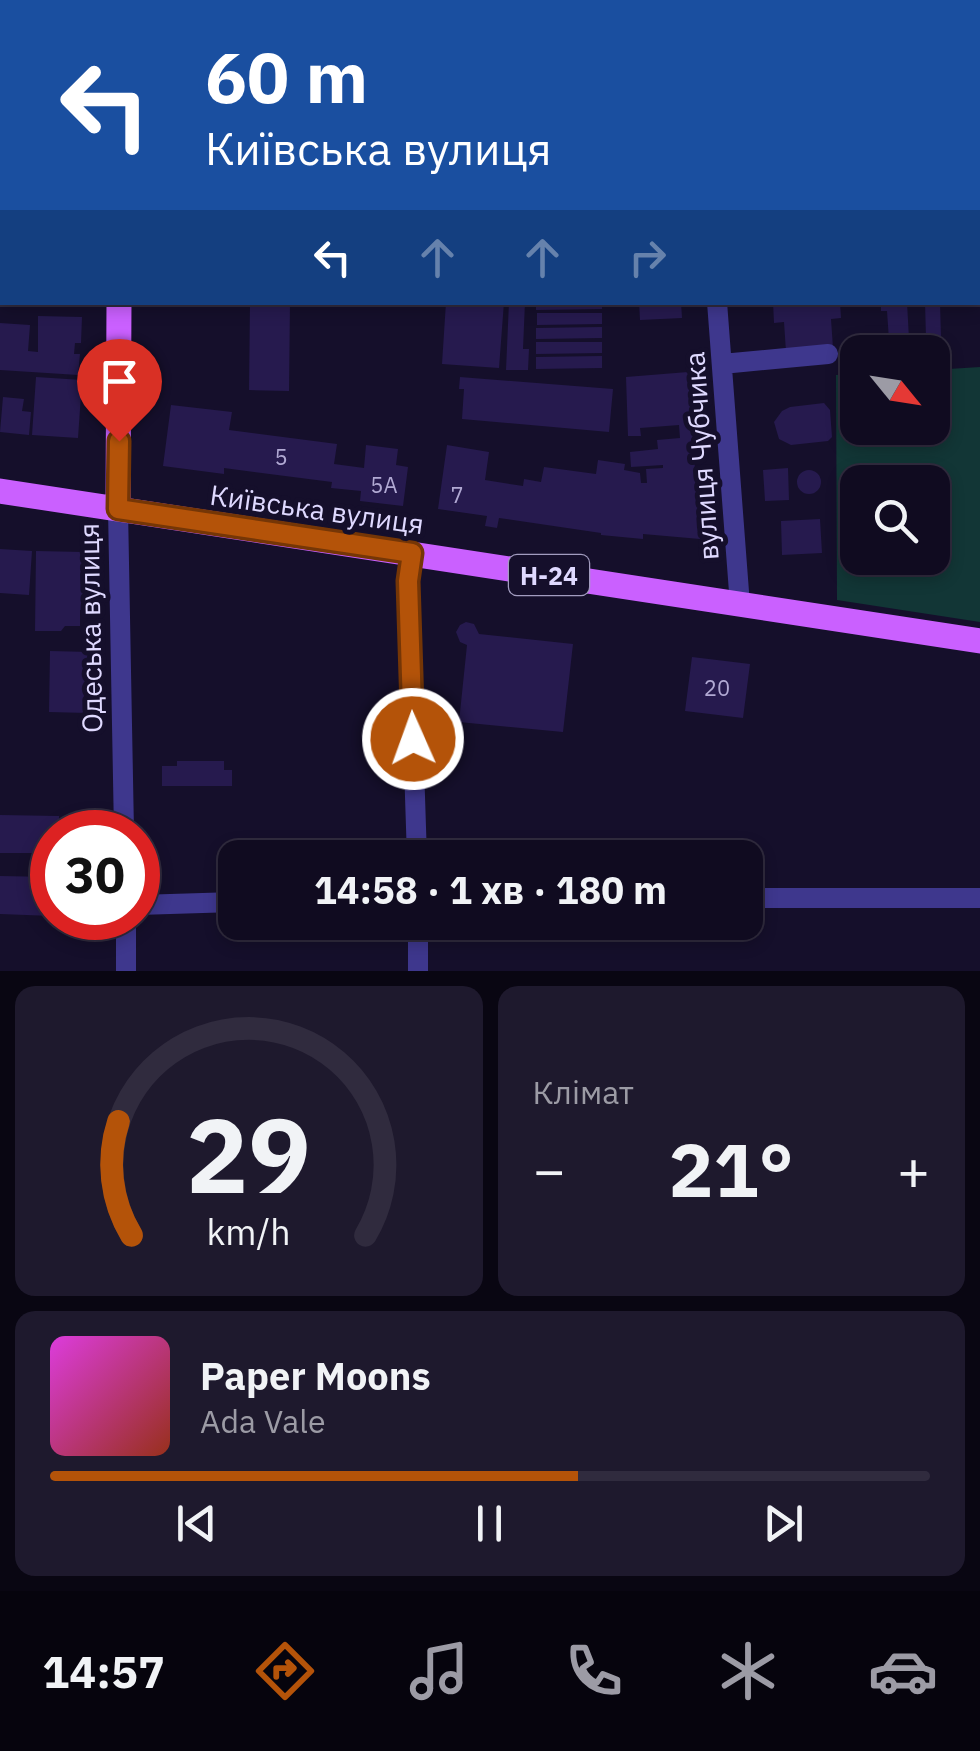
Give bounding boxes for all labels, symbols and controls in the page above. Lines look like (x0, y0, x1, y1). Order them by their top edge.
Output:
text: 60 m (205, 31, 368, 122)
icon: left (40, 40, 170, 170)
text: Київська вулиця (205, 119, 552, 177)
icon: left (305, 230, 360, 285)
icon: ahead (410, 230, 465, 285)
icon: ahead (515, 230, 570, 285)
icon: right (620, 230, 675, 285)
north arrow (840, 335, 950, 445)
map controls (840, 335, 950, 575)
pin (77, 339, 162, 442)
street label: вулиця Чубчика (675, 350, 727, 562)
icon: arrive (92, 354, 147, 409)
house number: 5 (274, 442, 288, 471)
button: search (840, 465, 950, 575)
house number: 5А (370, 470, 398, 499)
street label: Київська вулиця (208, 476, 426, 542)
house number: 7 (450, 480, 464, 509)
street label: Одеська вулиця (70, 523, 110, 733)
road number: Н-24 (509, 555, 589, 595)
house number: 20 (704, 673, 730, 702)
position arrow (361, 687, 465, 791)
speed limit sign: 30 (30, 810, 160, 940)
text: 14:58 · 1 хв · 180 m (314, 865, 667, 914)
text: Клімат (533, 1071, 634, 1113)
text: 29 (186, 1086, 311, 1222)
text: 21° (669, 1120, 794, 1218)
text: − (533, 1134, 566, 1205)
text: + (897, 1134, 930, 1205)
text: km/h (207, 1208, 291, 1255)
text: Paper Moons (200, 1351, 431, 1400)
text: Ada Vale (200, 1400, 326, 1442)
icon: previous (169, 1496, 224, 1551)
icon: pause (462, 1496, 517, 1551)
icon: next (756, 1496, 811, 1551)
icon: directions (250, 1636, 320, 1706)
icon: music (404, 1636, 474, 1706)
icon: phone (559, 1636, 629, 1706)
icon: climate (713, 1636, 783, 1706)
icon: car (868, 1636, 938, 1706)
text: 14:57 (42, 1642, 165, 1700)

